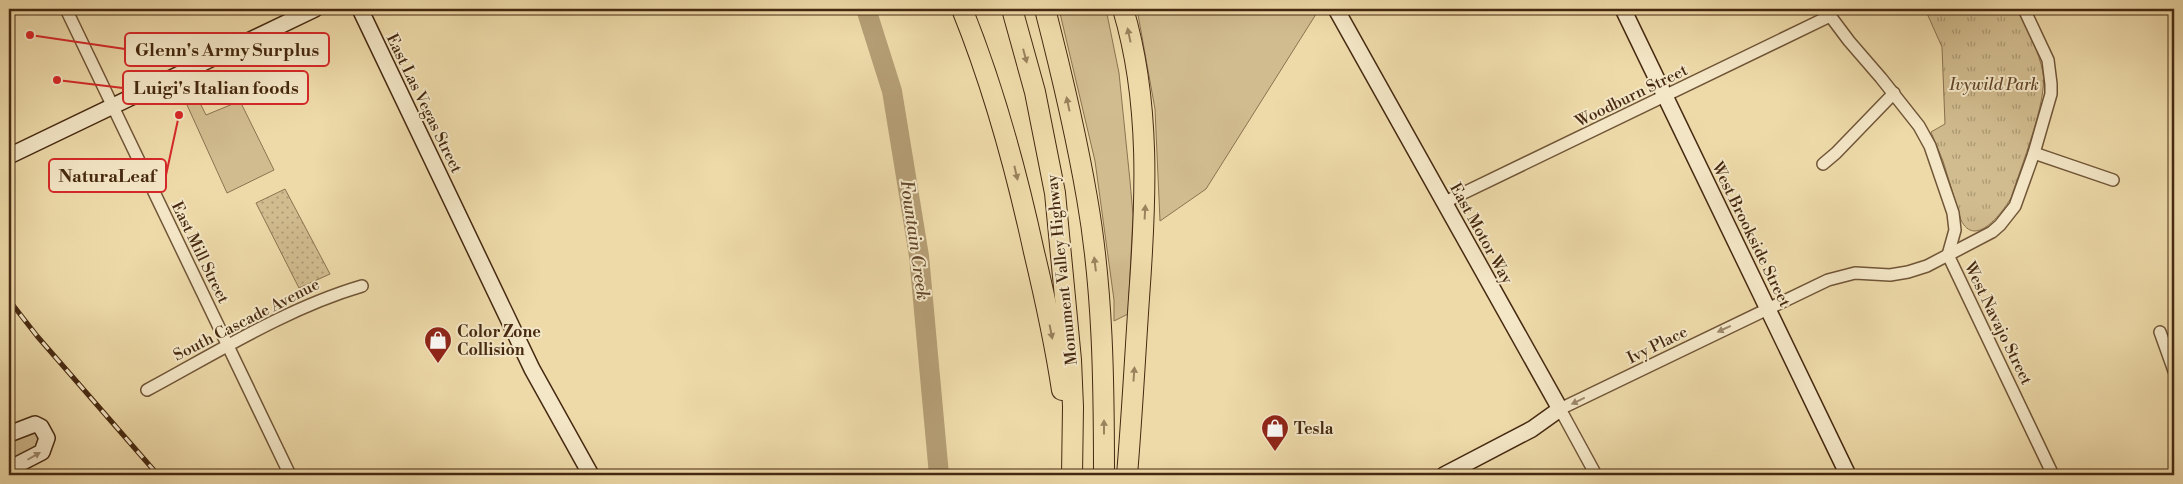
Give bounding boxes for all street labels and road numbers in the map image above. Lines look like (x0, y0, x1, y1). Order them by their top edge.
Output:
street label: East Las Vegas Street (382, 31, 467, 177)
street label: Woodburn Street (1571, 60, 1691, 132)
street label: West Brookside Street (1707, 158, 1795, 310)
street label: Monument Valley Highway (1042, 173, 1082, 366)
street label: East Motor Way (1445, 180, 1517, 288)
street label: East Mill Street (167, 198, 234, 307)
street label: West Navajo Street (1959, 258, 2037, 388)
street label: South Cascade Avenue (170, 274, 323, 365)
street label: Ivy Place (1624, 322, 1691, 368)

